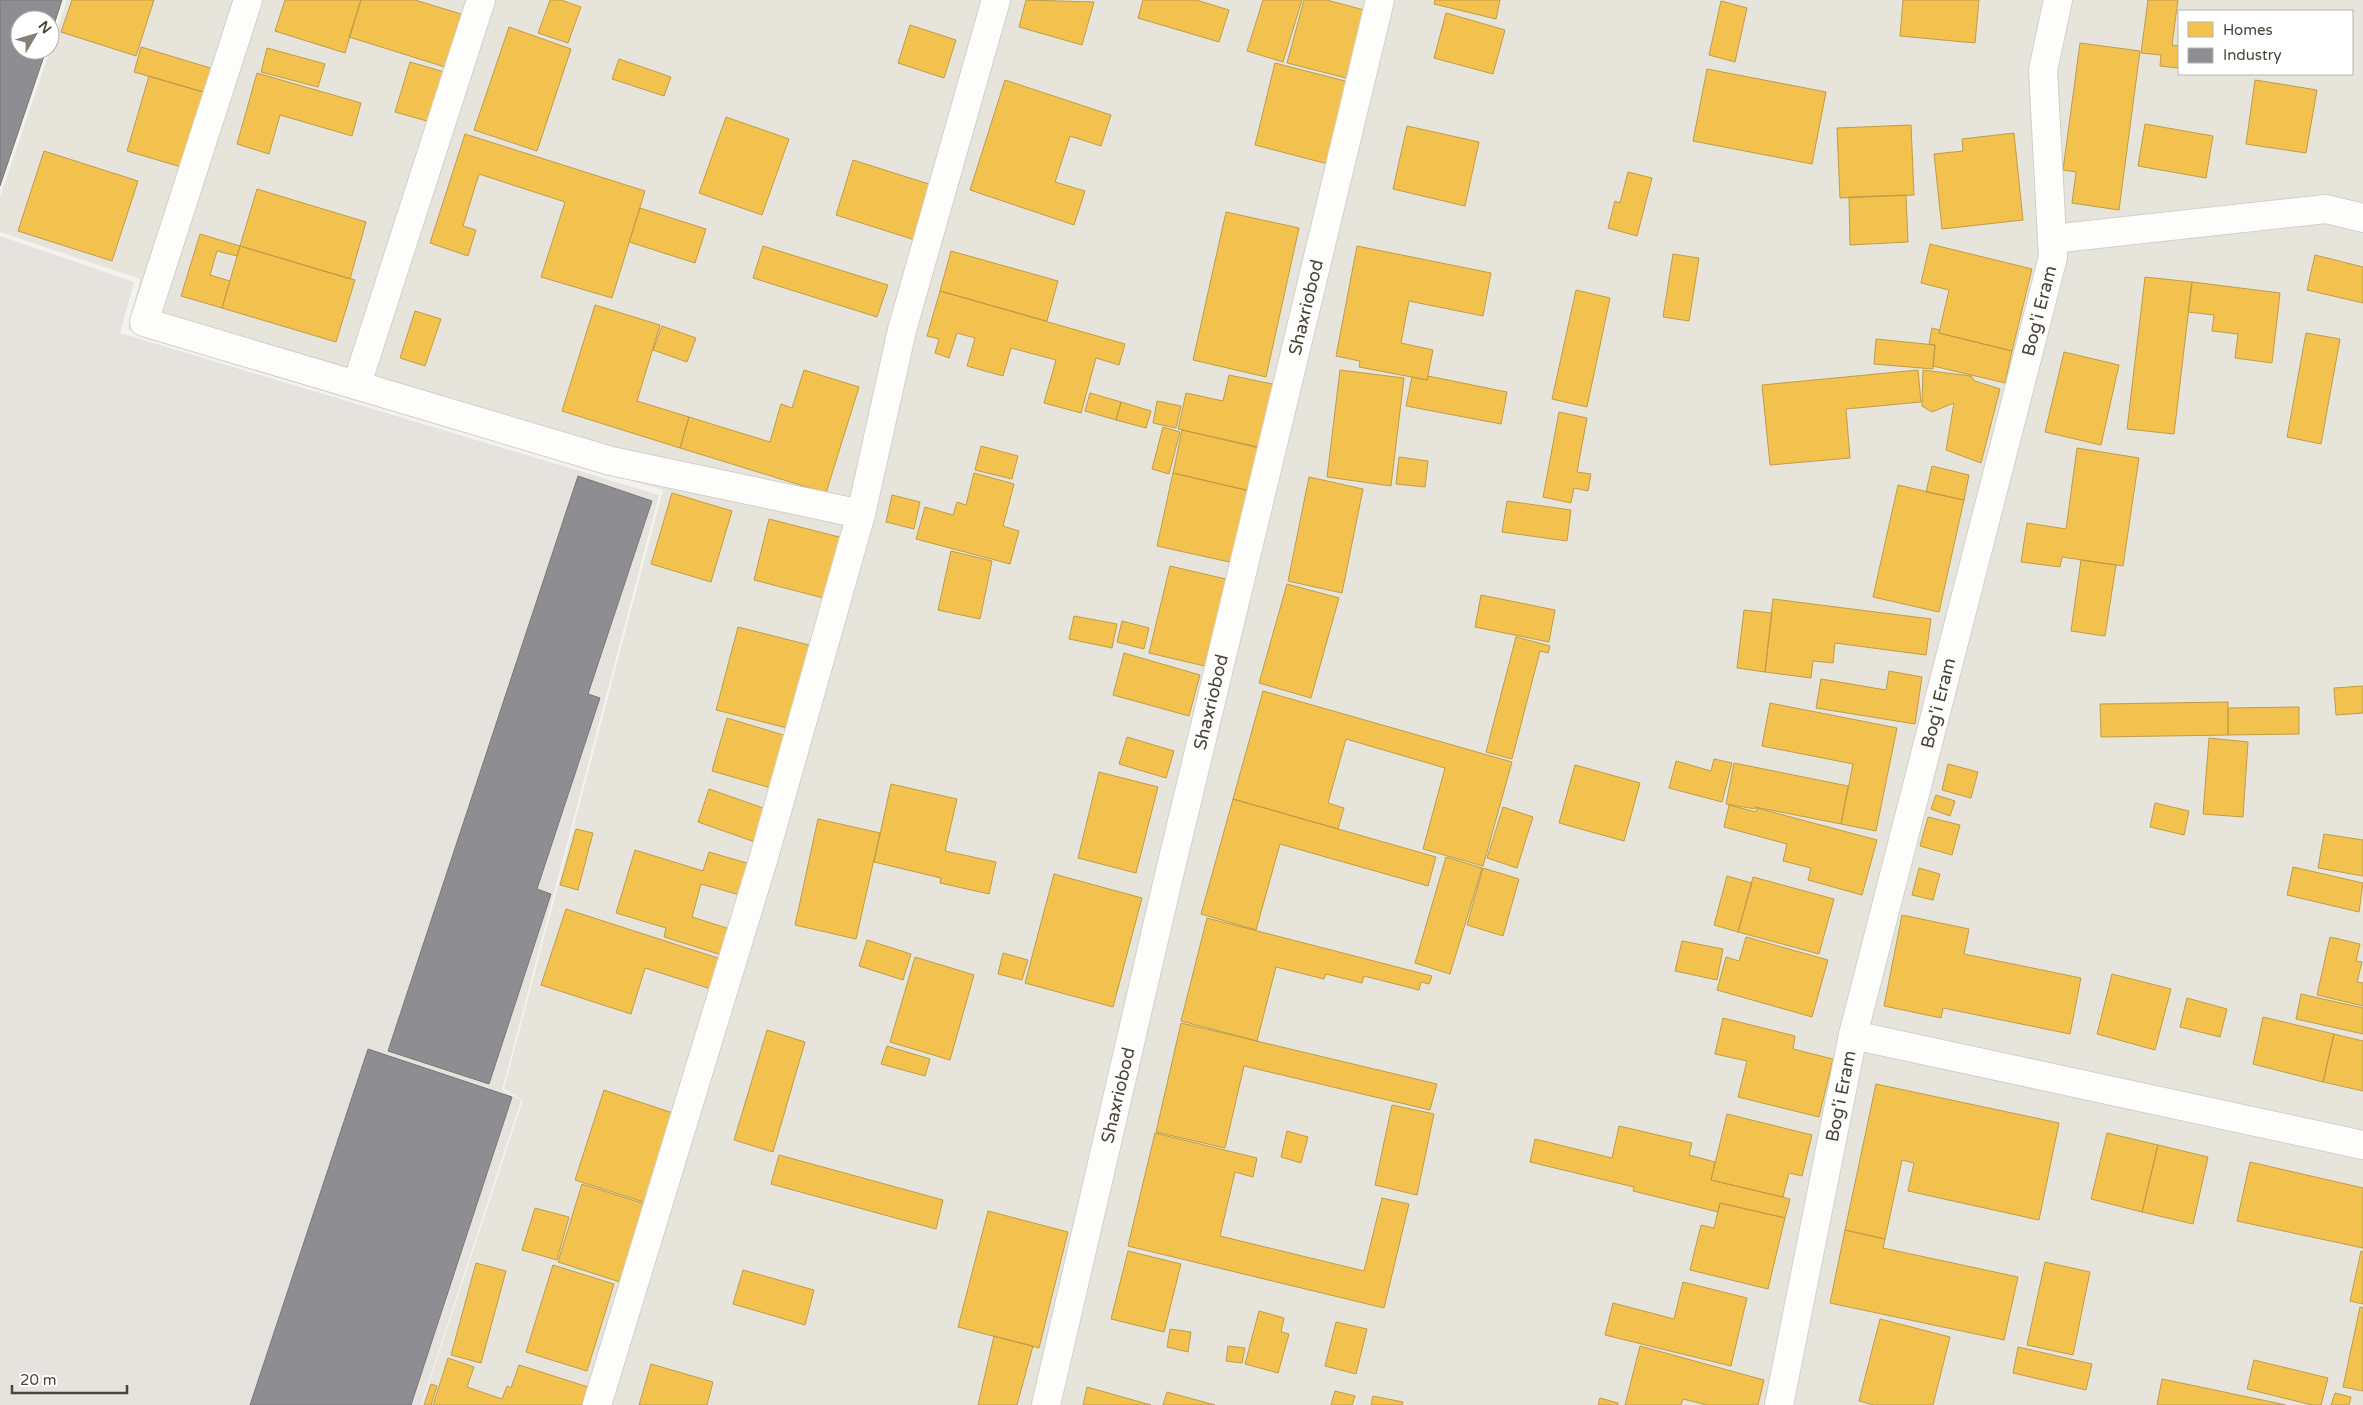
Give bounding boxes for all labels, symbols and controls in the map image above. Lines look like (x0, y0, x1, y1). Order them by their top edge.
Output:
north arrow (10, 10, 60, 60)
legend (2178, 10, 2353, 75)
text: N (35, 18, 55, 37)
text: Homes (2223, 21, 2273, 39)
text: Industry (2223, 46, 2282, 64)
street label: Shaxriobod (1284, 257, 1328, 357)
street label: Bog'i Eram (2017, 263, 2061, 359)
street label: Shaxriobod (1189, 652, 1233, 752)
street label: Bog'i Eram (1916, 655, 1961, 751)
street label: Shaxriobod (1096, 1045, 1140, 1145)
street label: Bog'i Eram (1821, 1048, 1861, 1144)
scale bar (12, 1362, 128, 1394)
text: 20 m (20, 1371, 57, 1389)

